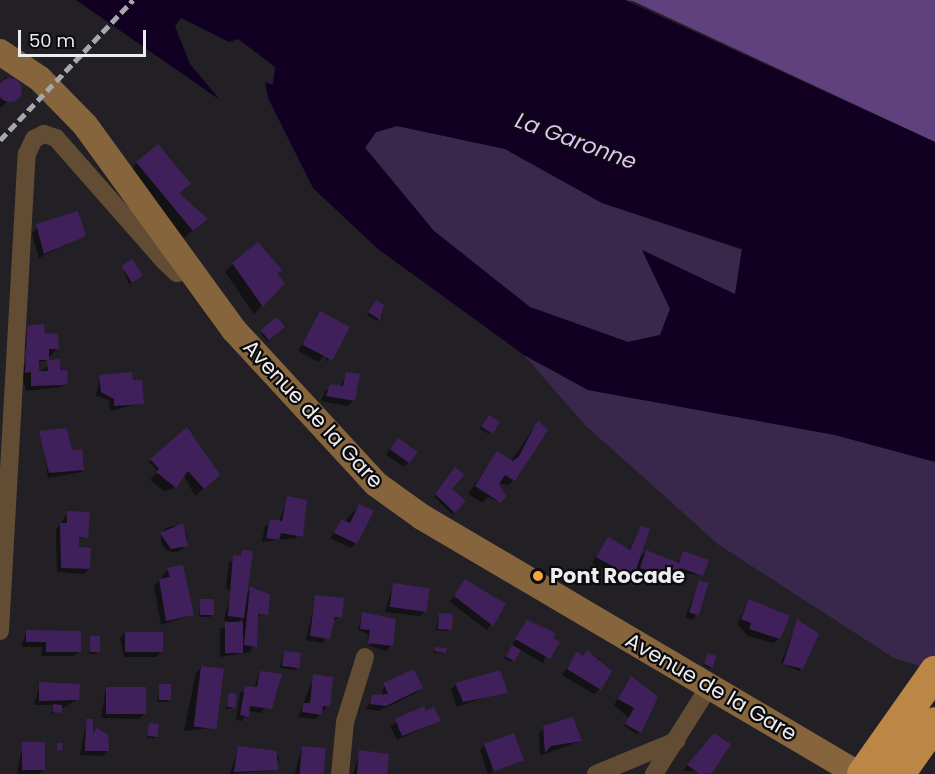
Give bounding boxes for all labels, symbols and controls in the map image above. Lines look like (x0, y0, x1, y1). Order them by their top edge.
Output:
scale bar (21, 18, 148, 56)
text: 50 m (29, 28, 75, 53)
water label: La Garonne (512, 107, 640, 175)
street label: Avenue de la Gare (238, 335, 388, 493)
place label: Pont Rocade (550, 563, 685, 589)
marker: Pont Rocade (531, 569, 545, 583)
street label: Avenue de la Gare (621, 628, 801, 746)

